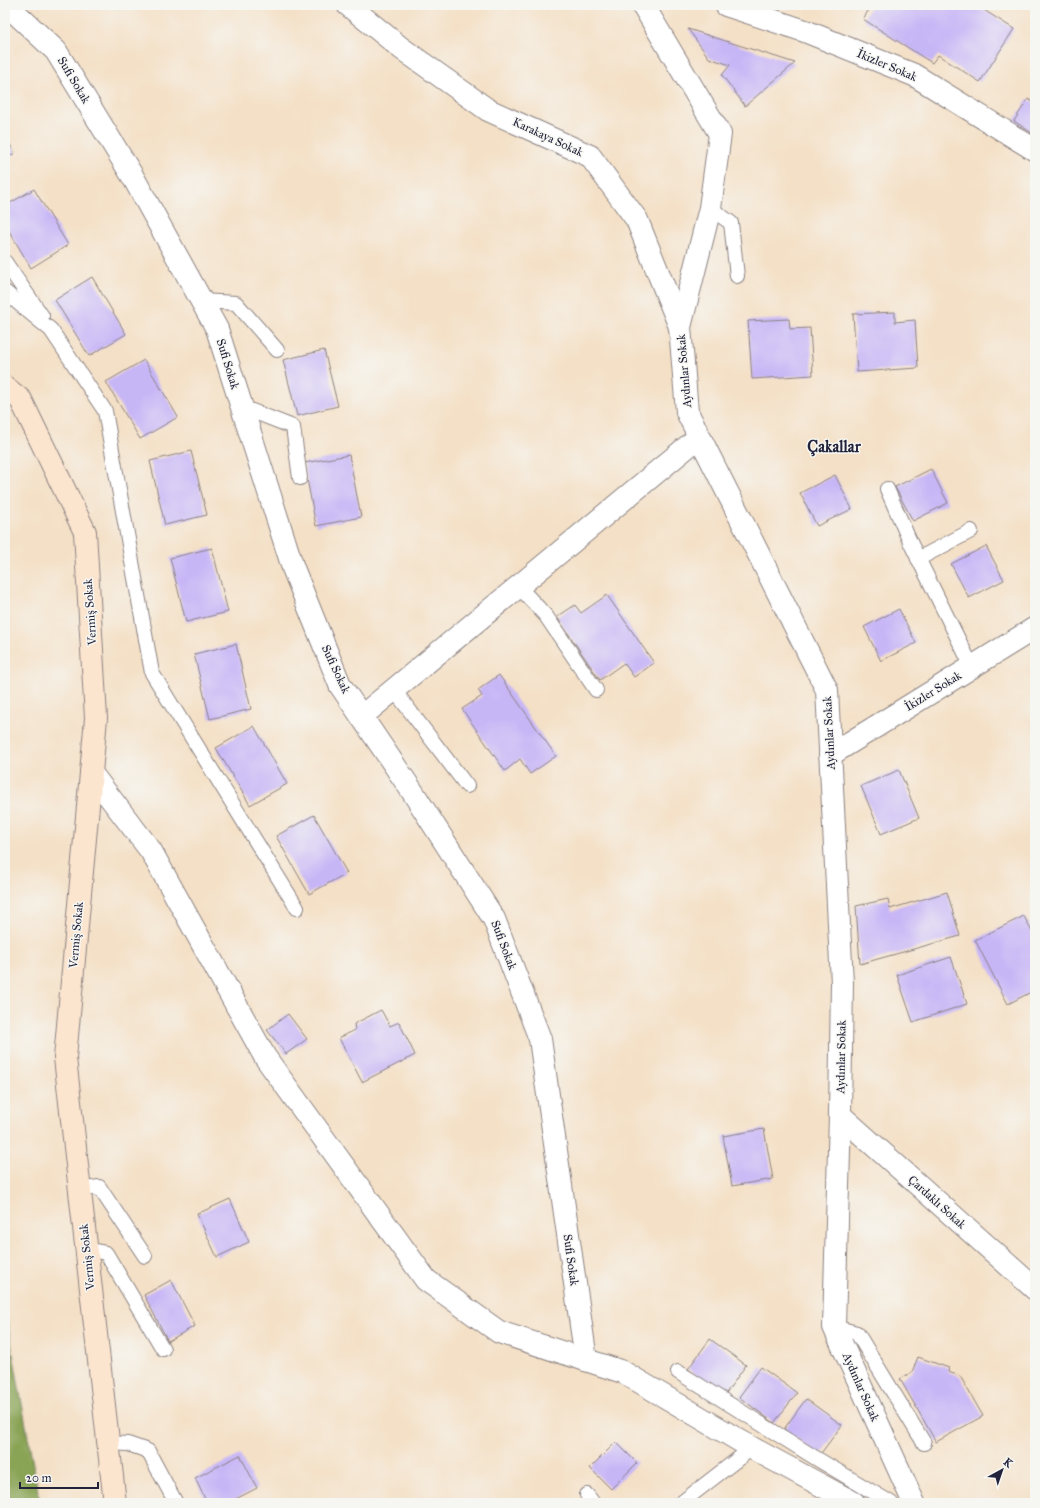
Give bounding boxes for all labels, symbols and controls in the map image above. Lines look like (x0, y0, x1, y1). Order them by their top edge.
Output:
street label: İkizler Sokak (855, 45, 920, 84)
street label: Sufi Sokak (55, 54, 94, 106)
street label: Karakaya Sokak (511, 115, 586, 160)
street label: Aydınlar Sokak (674, 333, 694, 409)
street label: Sufi Sokak (214, 337, 242, 391)
district label: Çakallar (807, 437, 862, 457)
street label: Vermiş Sokak (81, 578, 99, 647)
street label: Sufi Sokak (319, 642, 354, 696)
street label: İkizler Sokak (902, 667, 964, 714)
street label: Aydınlar Sokak (820, 695, 838, 771)
street label: Vermiş Sokak (66, 901, 86, 970)
street label: Sufi Sokak (488, 918, 520, 972)
street label: Aydınlar Sokak (833, 1020, 849, 1095)
street label: Çardaklı Sokak (905, 1172, 969, 1232)
street label: Vermiş Sokak (77, 1223, 98, 1292)
street label: Sufi Sokak (560, 1233, 582, 1287)
street label: Aydınlar Sokak (839, 1350, 883, 1424)
north arrow (982, 1450, 1022, 1490)
text: K (1001, 1455, 1016, 1471)
scale bar (20, 1464, 98, 1490)
text: 20 m (26, 1471, 52, 1485)

